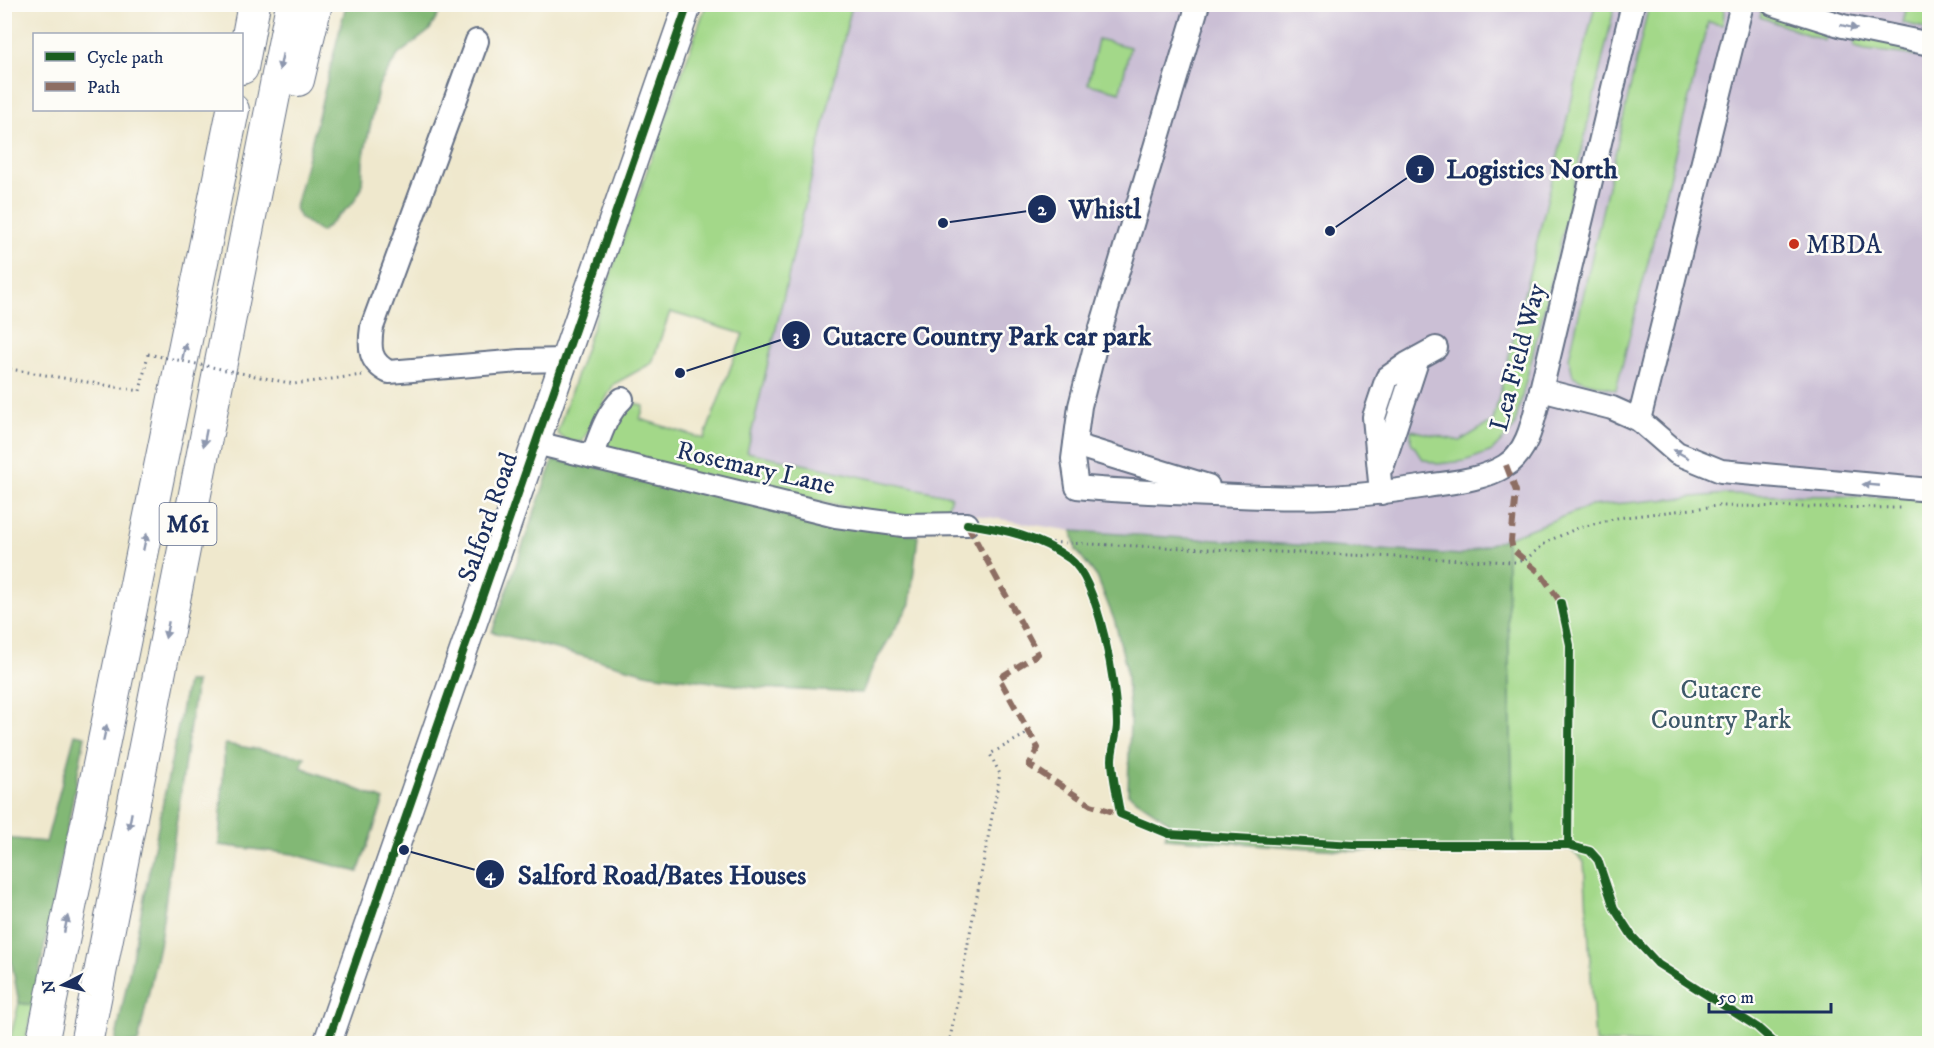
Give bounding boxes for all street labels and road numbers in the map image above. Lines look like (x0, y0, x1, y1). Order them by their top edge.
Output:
street label: Lea Field Way (1483, 279, 1554, 435)
street label: Rosemary Lane (673, 434, 838, 503)
street label: Salford Road (451, 448, 526, 587)
road number: M61 (160, 503, 216, 545)

